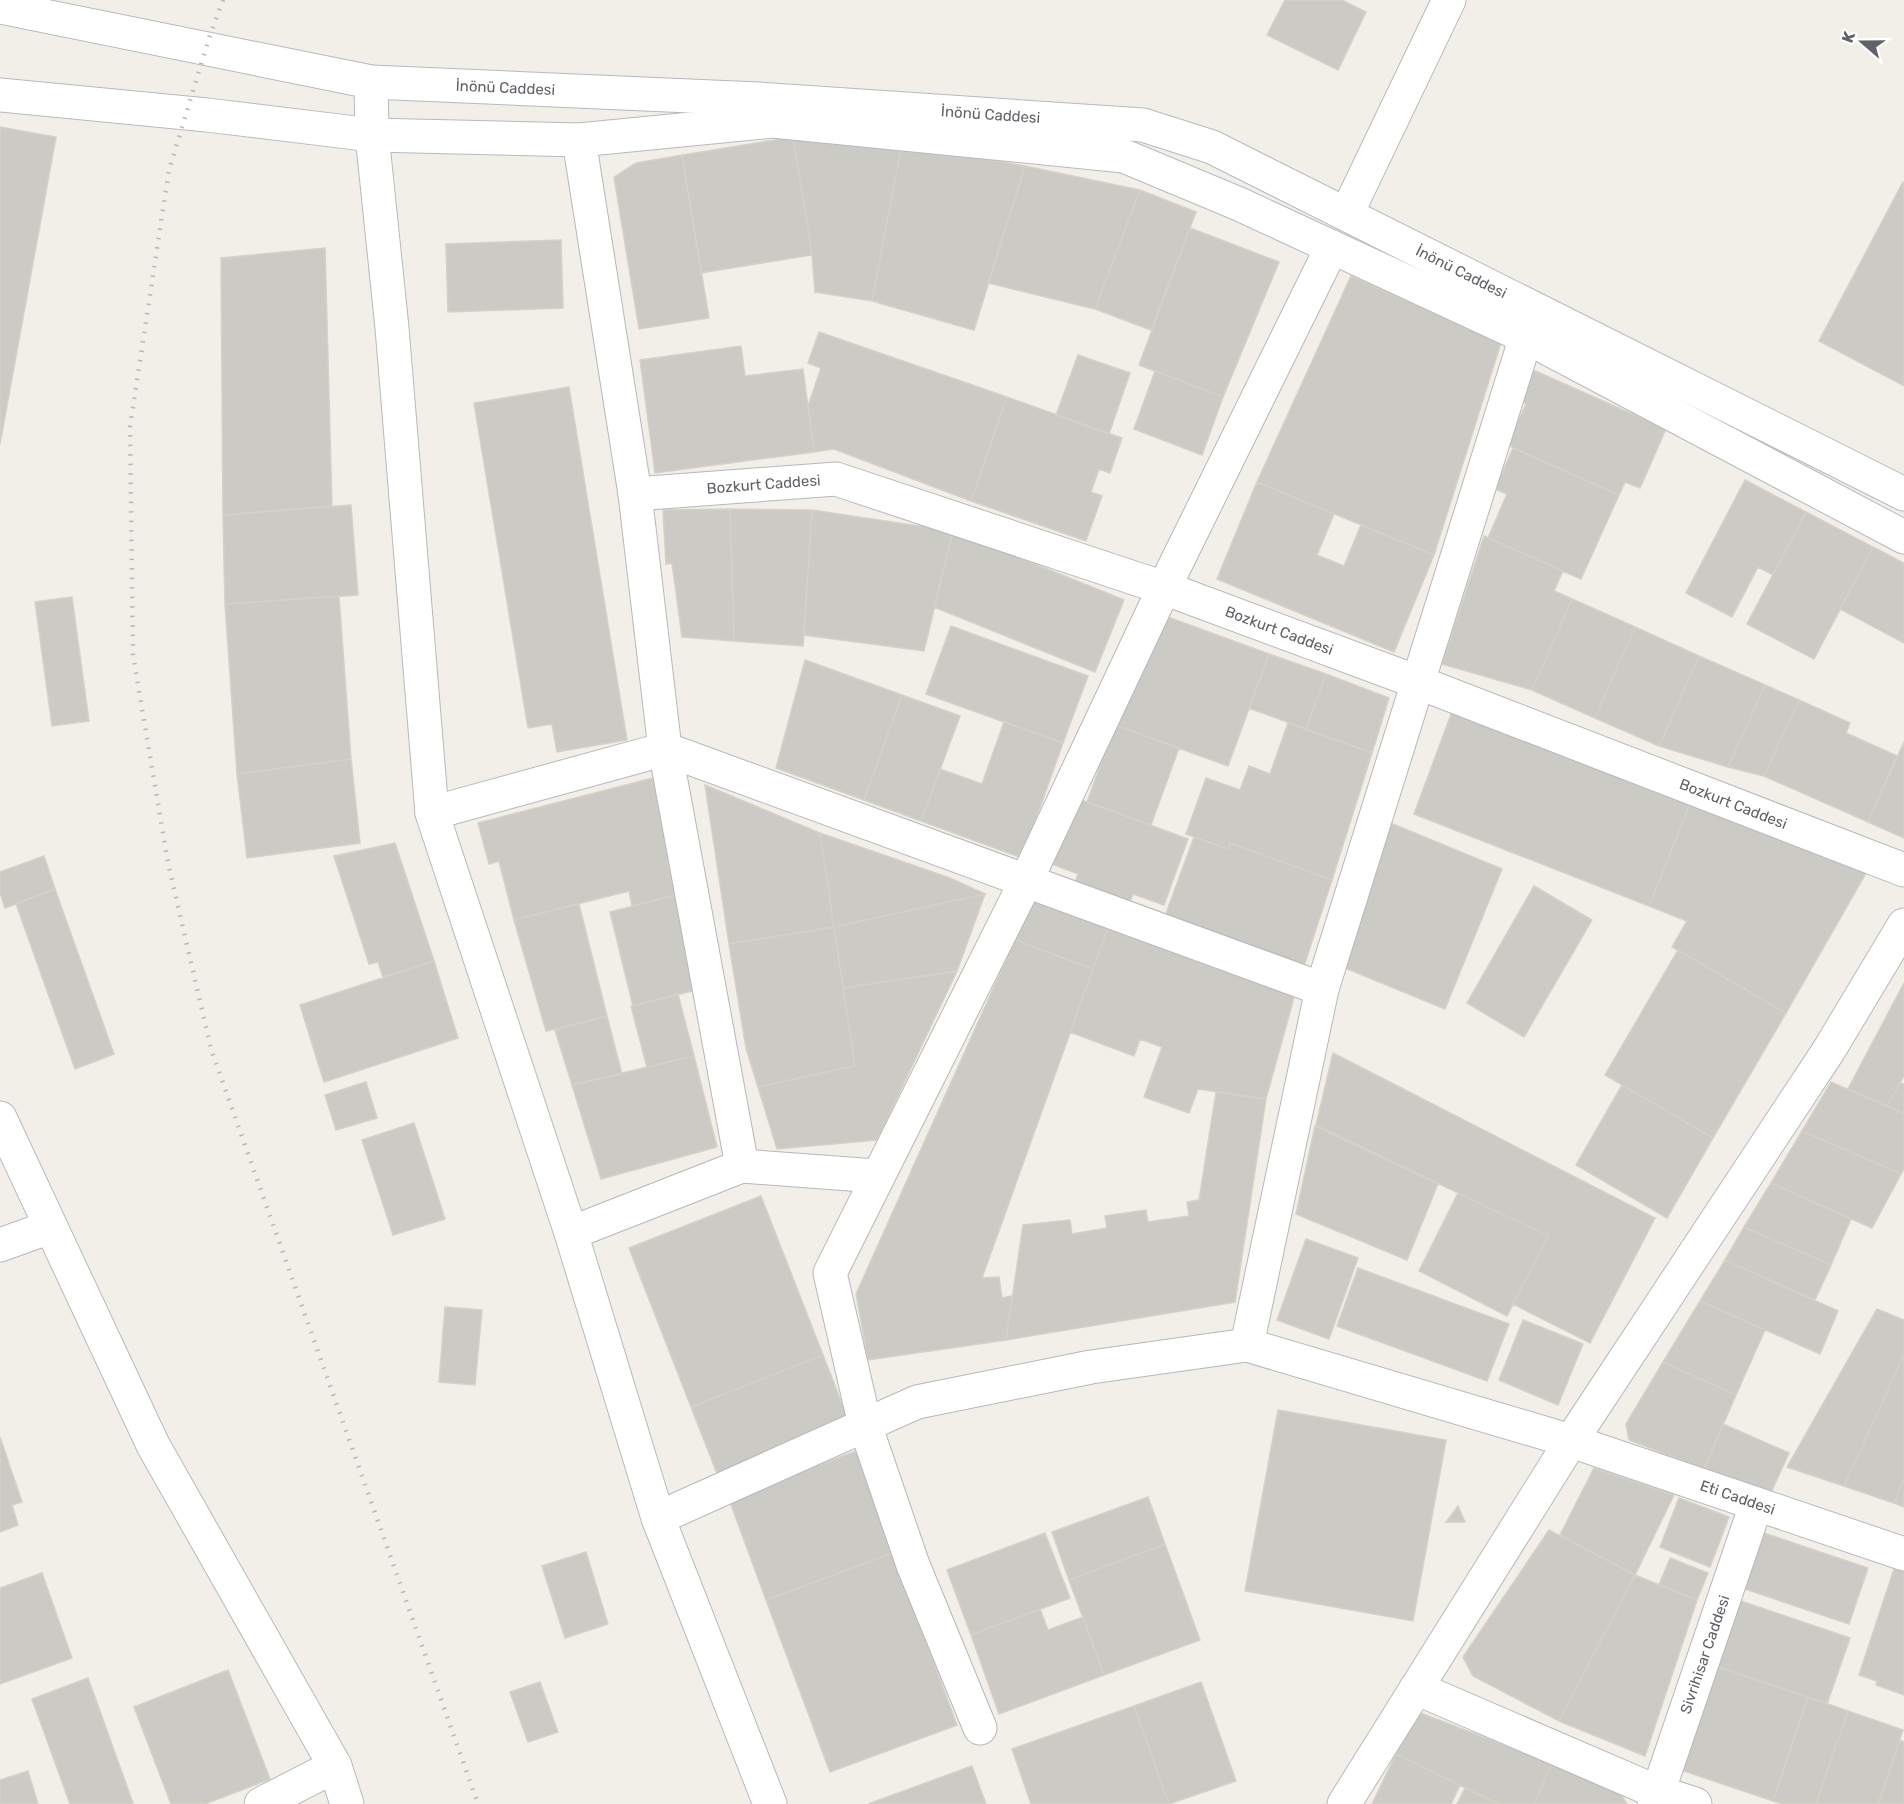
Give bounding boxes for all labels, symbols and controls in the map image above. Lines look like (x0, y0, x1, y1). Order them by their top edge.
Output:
north arrow (1832, 12, 1892, 72)
text: K (1838, 28, 1859, 45)
street label: İnönü Caddesi (455, 77, 555, 99)
street label: İnönü Caddesi (940, 102, 1041, 127)
street label: İnönü Caddesi (1413, 242, 1510, 302)
street label: Bozkurt Caddesi (706, 471, 821, 498)
street label: Bozkurt Caddesi (1223, 602, 1336, 659)
street label: Bozkurt Caddesi (1677, 775, 1790, 833)
street label: Eti Caddesi (1698, 1476, 1777, 1519)
street label: Sivrihisar Caddesi (1676, 1593, 1734, 1716)

